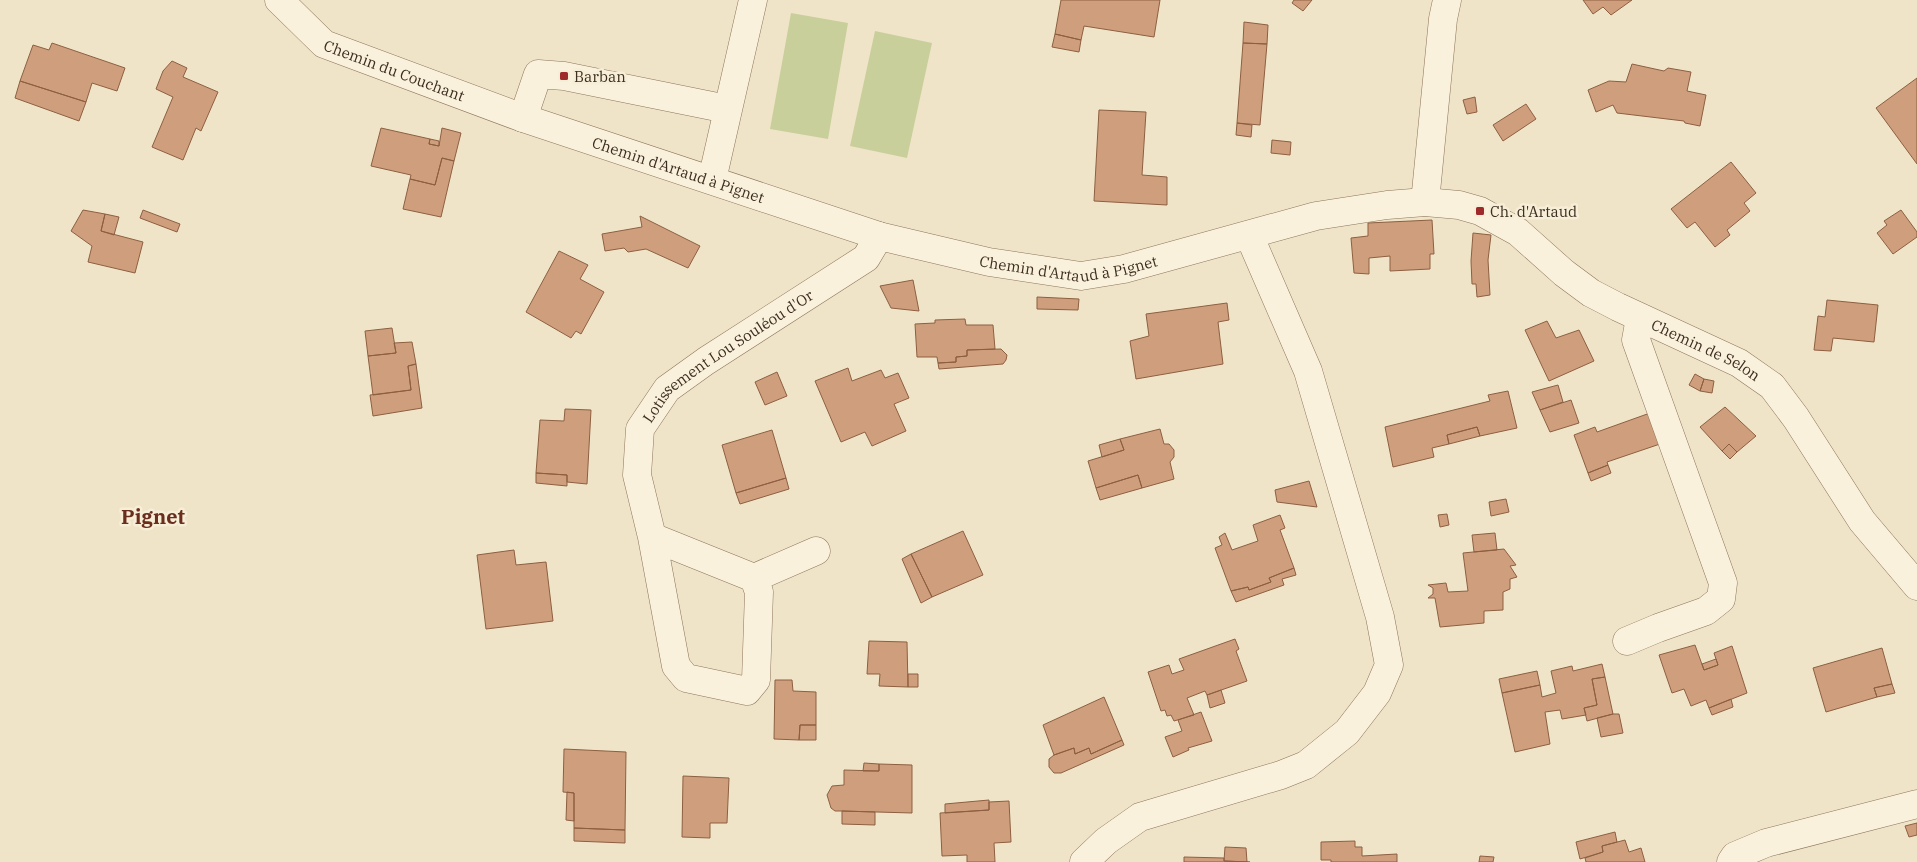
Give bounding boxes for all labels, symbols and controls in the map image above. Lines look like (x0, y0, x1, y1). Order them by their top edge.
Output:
street label: Chemin du Couchant (321, 35, 467, 105)
place label: Barban (574, 67, 626, 86)
marker: Barban (558, 70, 570, 82)
street label: Chemin d'Artaud à Pignet (590, 132, 767, 207)
place label: Ch. d'Artaud (1490, 202, 1577, 221)
marker: Ch. d'Artaud (1474, 205, 1486, 217)
street label: Chemin d'Artaud à Pignet (978, 251, 1159, 286)
street label: Lotissement Lou Souléou d'Or (638, 285, 817, 426)
street label: Chemin de Selon (1649, 314, 1765, 385)
district label: Pignet (121, 503, 186, 530)

